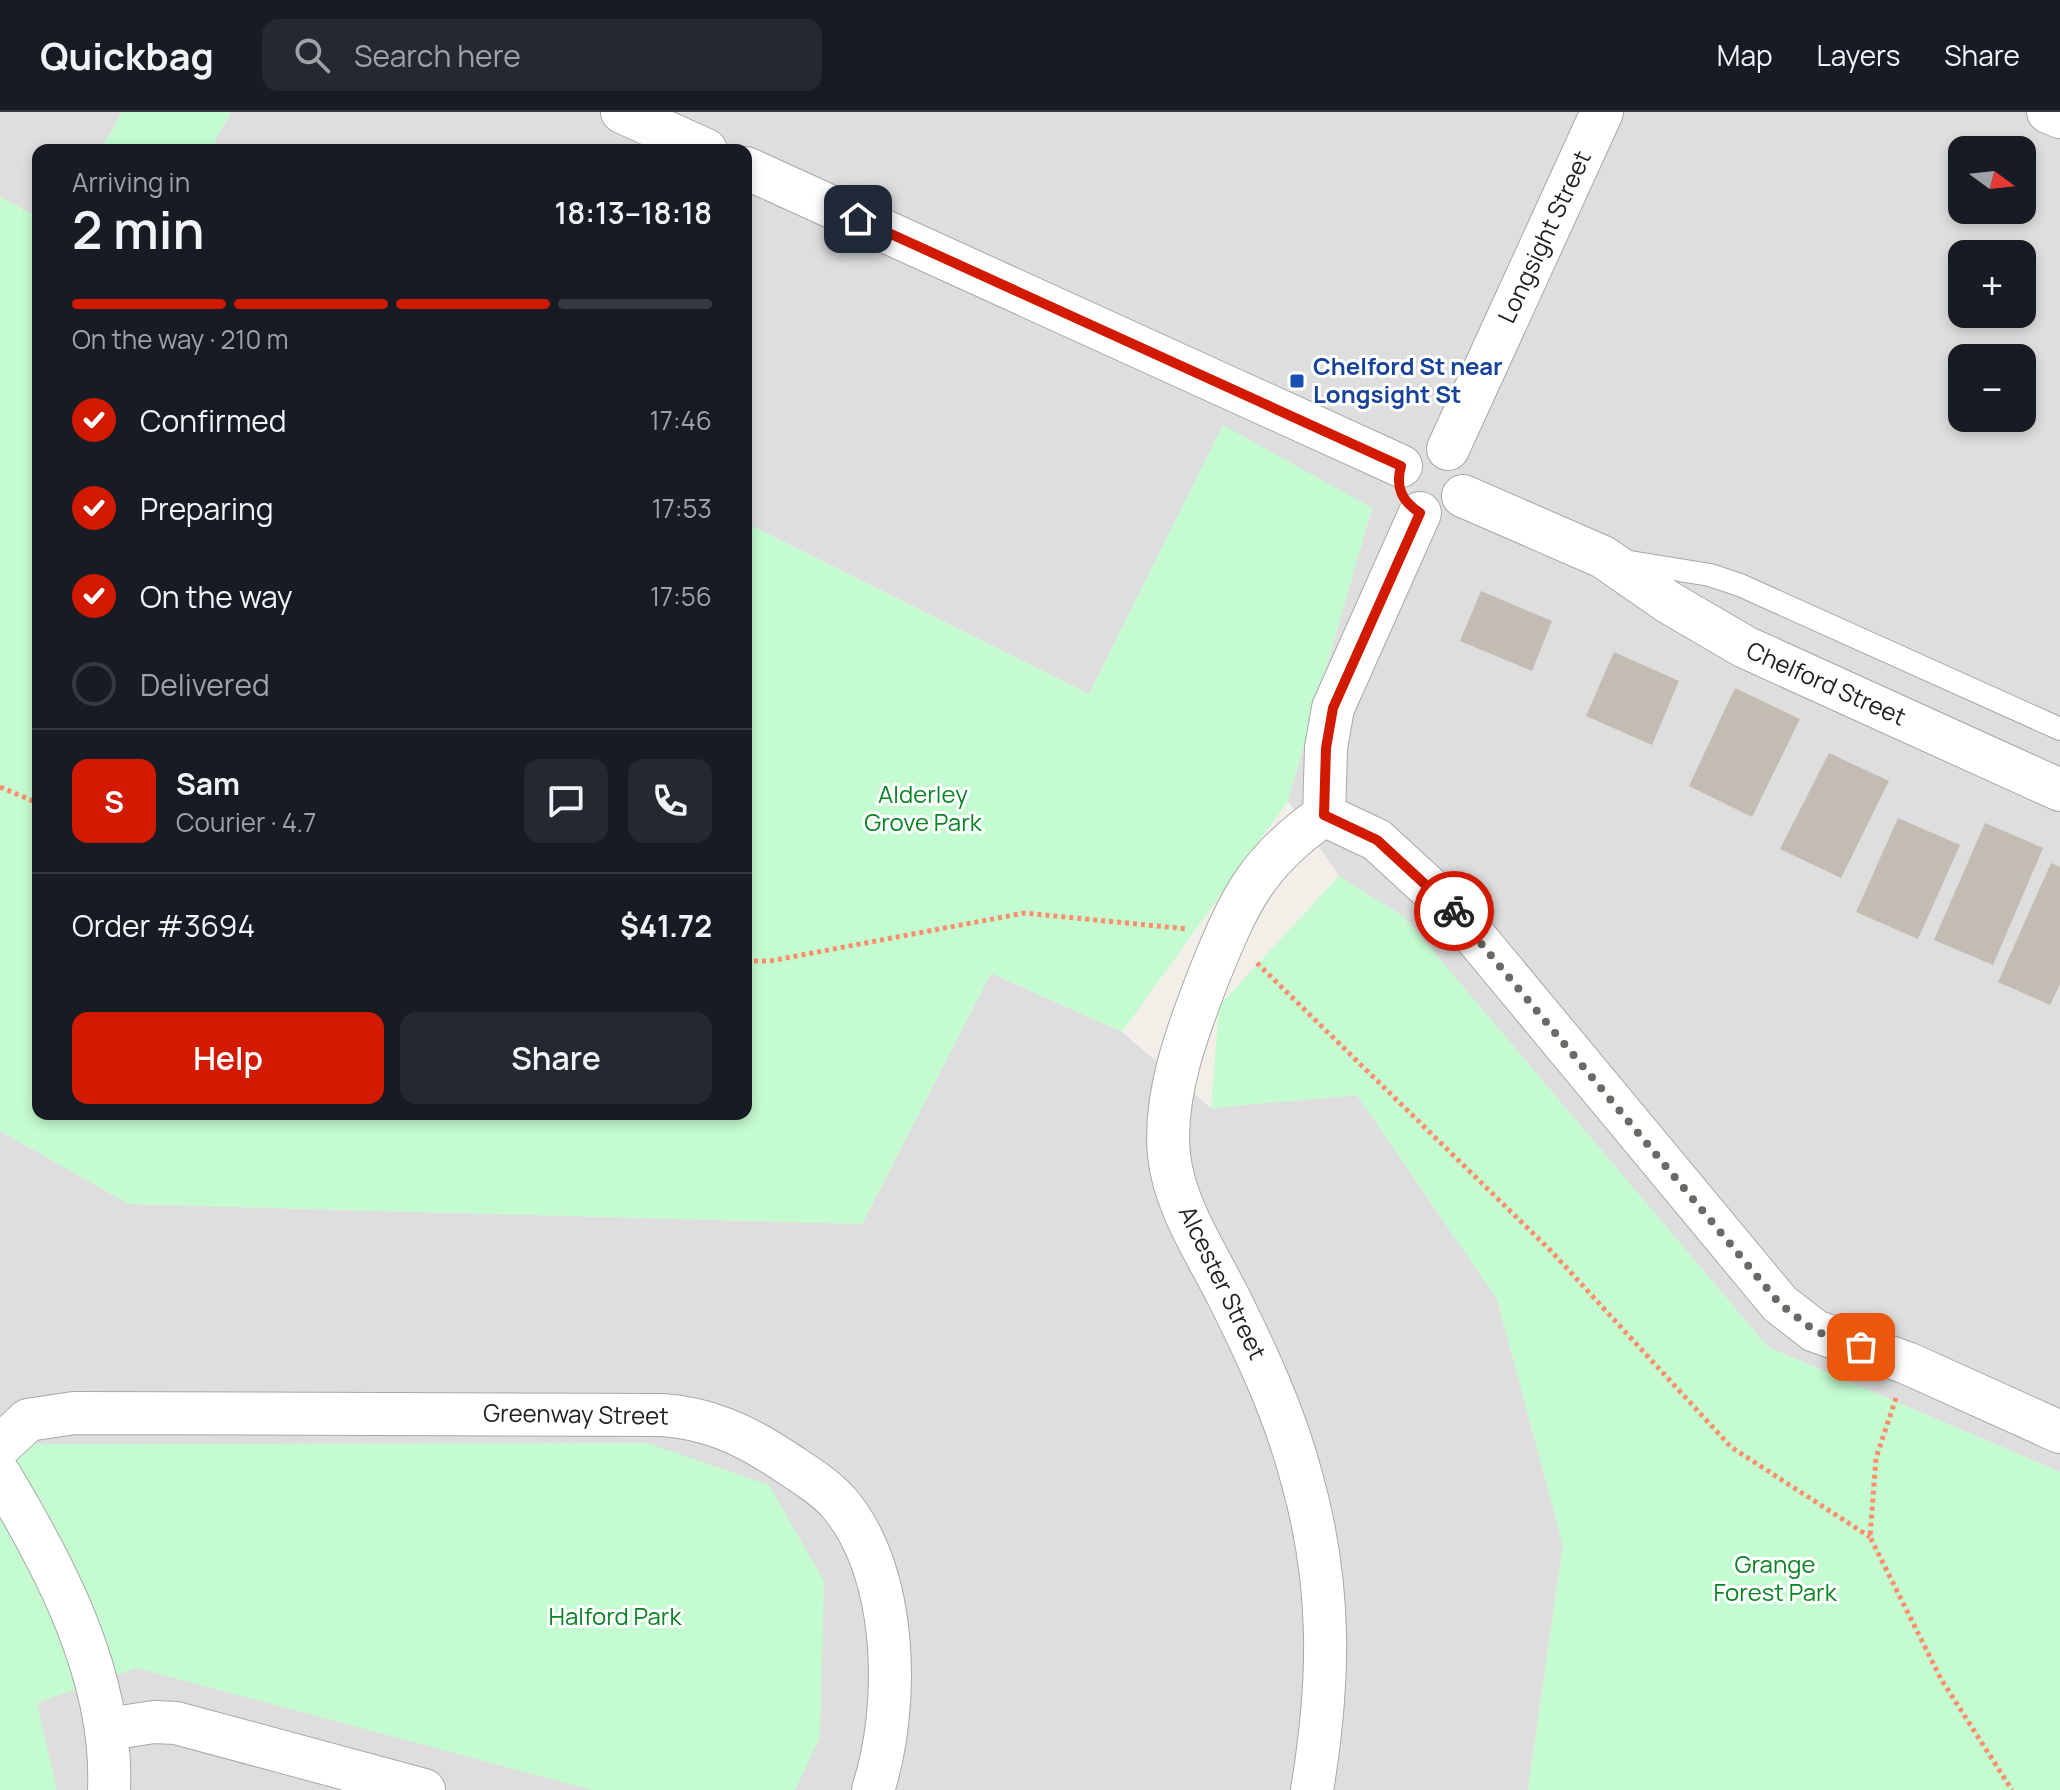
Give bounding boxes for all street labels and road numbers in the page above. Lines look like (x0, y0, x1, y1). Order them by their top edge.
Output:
street label: Longsight Street (1489, 145, 1598, 328)
street label: Chelford Street (1742, 633, 1912, 733)
street label: Alcester Street (1172, 1200, 1275, 1365)
street label: Greenway Street (483, 1395, 669, 1432)

